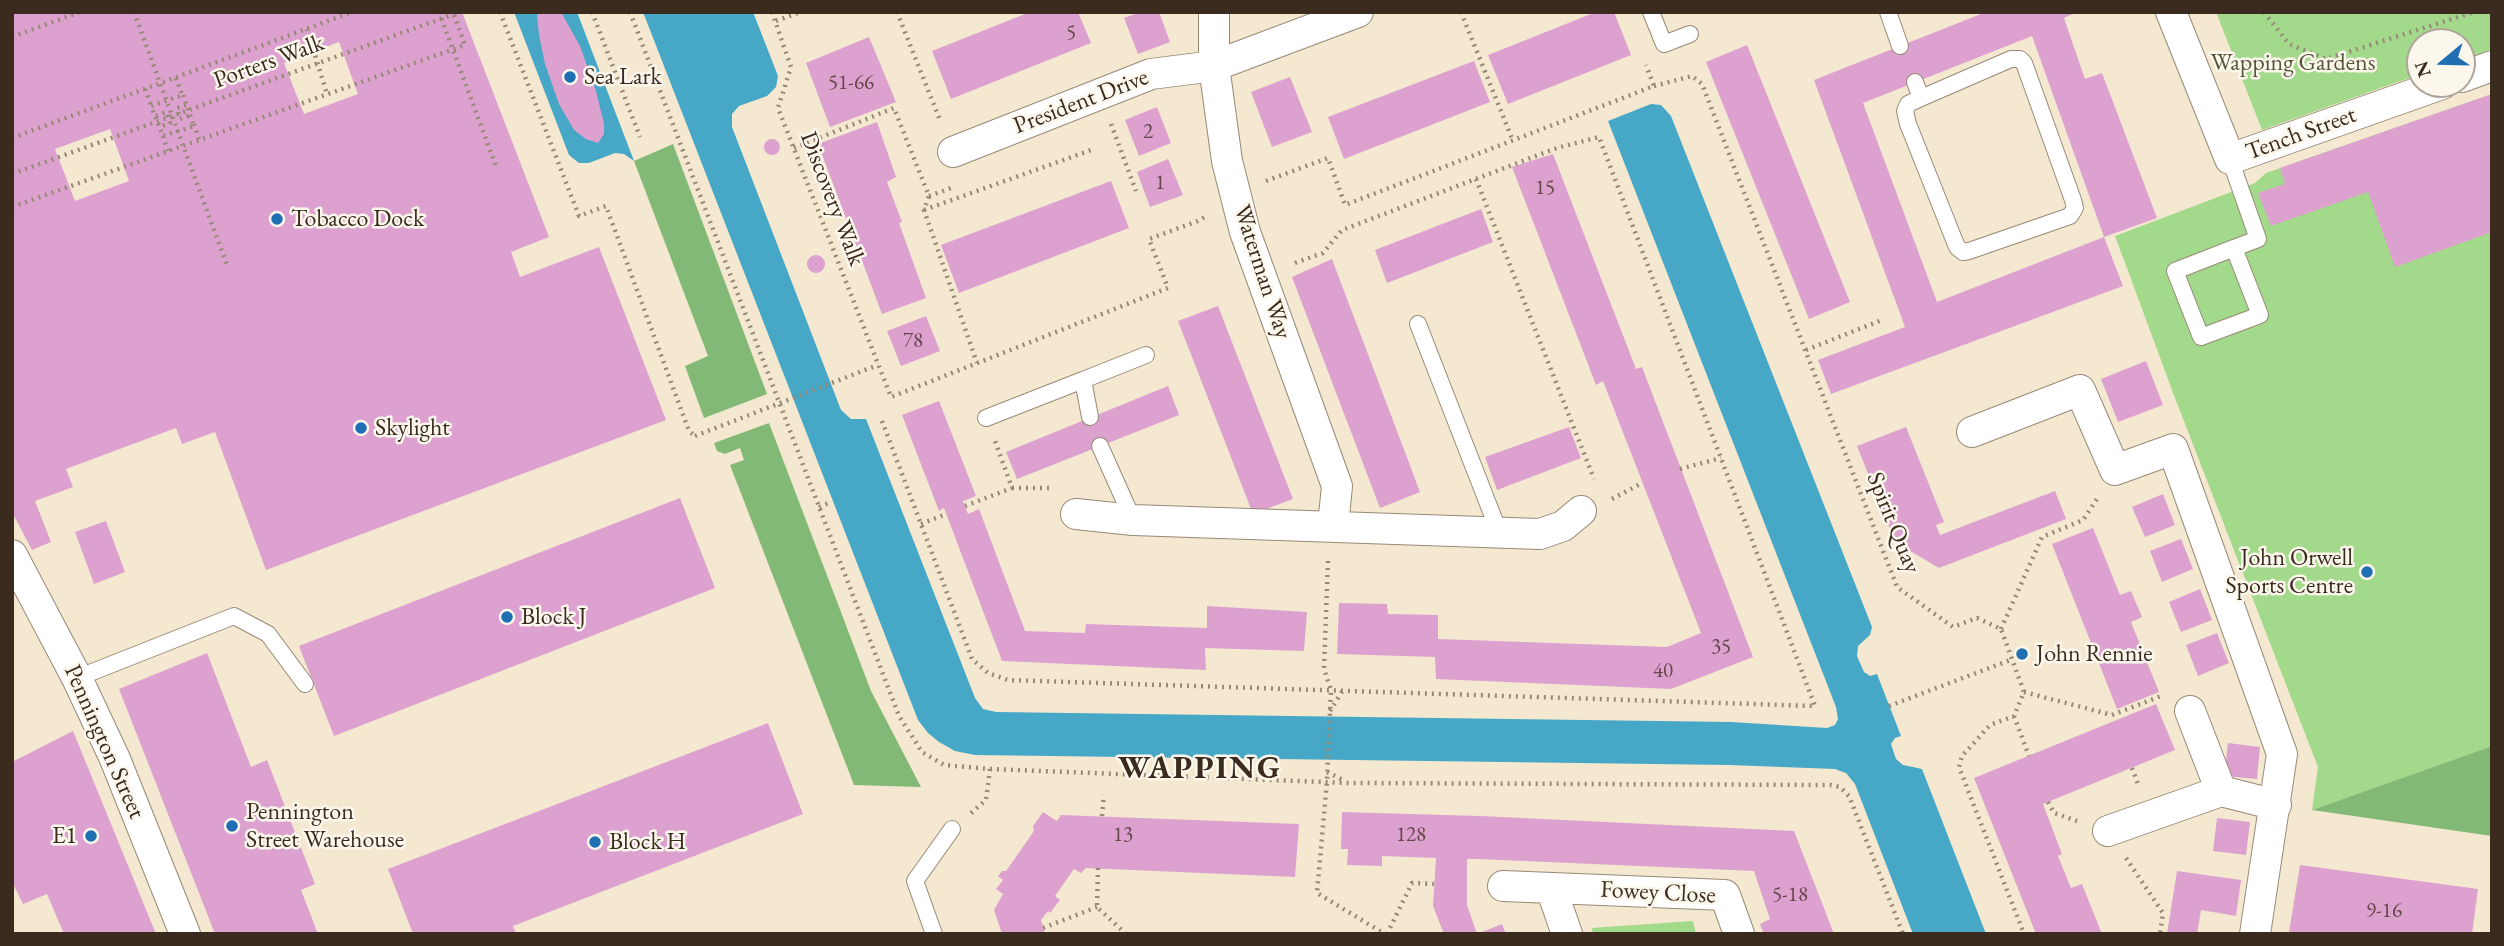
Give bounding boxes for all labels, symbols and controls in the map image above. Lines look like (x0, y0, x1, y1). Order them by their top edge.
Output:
house number: 5 (1066, 20, 1076, 46)
north arrow (2406, 28, 2476, 98)
street label: Porters Walk (210, 29, 328, 95)
park label: Wapping Gardens (2211, 49, 2375, 77)
text: N (2408, 58, 2437, 81)
place label: Sea Lark (584, 63, 662, 91)
street label: President Drive (1010, 63, 1152, 141)
marker: Sea Lark (562, 69, 578, 85)
house number: 51-66 (828, 70, 874, 96)
street label: Tench Street (2242, 101, 2360, 167)
house number: 2 (1143, 119, 1153, 145)
street label: Discovery Walk (793, 128, 871, 270)
house number: 1 (1155, 170, 1165, 196)
house number: 15 (1535, 175, 1555, 201)
street label: Waterman Way (1227, 201, 1297, 343)
place label: Tobacco Dock (291, 205, 424, 233)
marker: Tobacco Dock (269, 211, 285, 227)
house number: 78 (903, 328, 923, 354)
place label: Skylight (375, 414, 450, 442)
marker: Skylight (353, 420, 369, 436)
street label: Spirit Quay (1860, 468, 1926, 578)
place label: John Orwell Sports Centre (2225, 544, 2353, 600)
marker: John Orwell Sports Centre (2359, 564, 2375, 580)
place label: Block J (521, 603, 587, 631)
marker: Block J (499, 609, 515, 625)
house number: 35 (1711, 634, 1731, 660)
place label: John Rennie (2036, 640, 2153, 668)
marker: John Rennie (2014, 646, 2030, 662)
house number: 40 (1653, 658, 1673, 684)
street label: Pennington Street (57, 661, 151, 823)
district label: WAPPING (1119, 750, 1281, 788)
place label: Pennington Street Warehouse (246, 798, 404, 854)
marker: Pennington Street Warehouse (224, 818, 240, 834)
place label: E1 (52, 822, 77, 850)
house number: 13 (1113, 822, 1133, 848)
house number: 128 (1396, 822, 1426, 848)
marker: E1 (83, 828, 99, 844)
place label: Block H (609, 828, 686, 856)
marker: Block H (587, 834, 603, 850)
street label: Fowey Close (1600, 876, 1716, 910)
house number: 5-18 (1772, 882, 1808, 908)
house number: 9-16 (2366, 898, 2402, 924)

